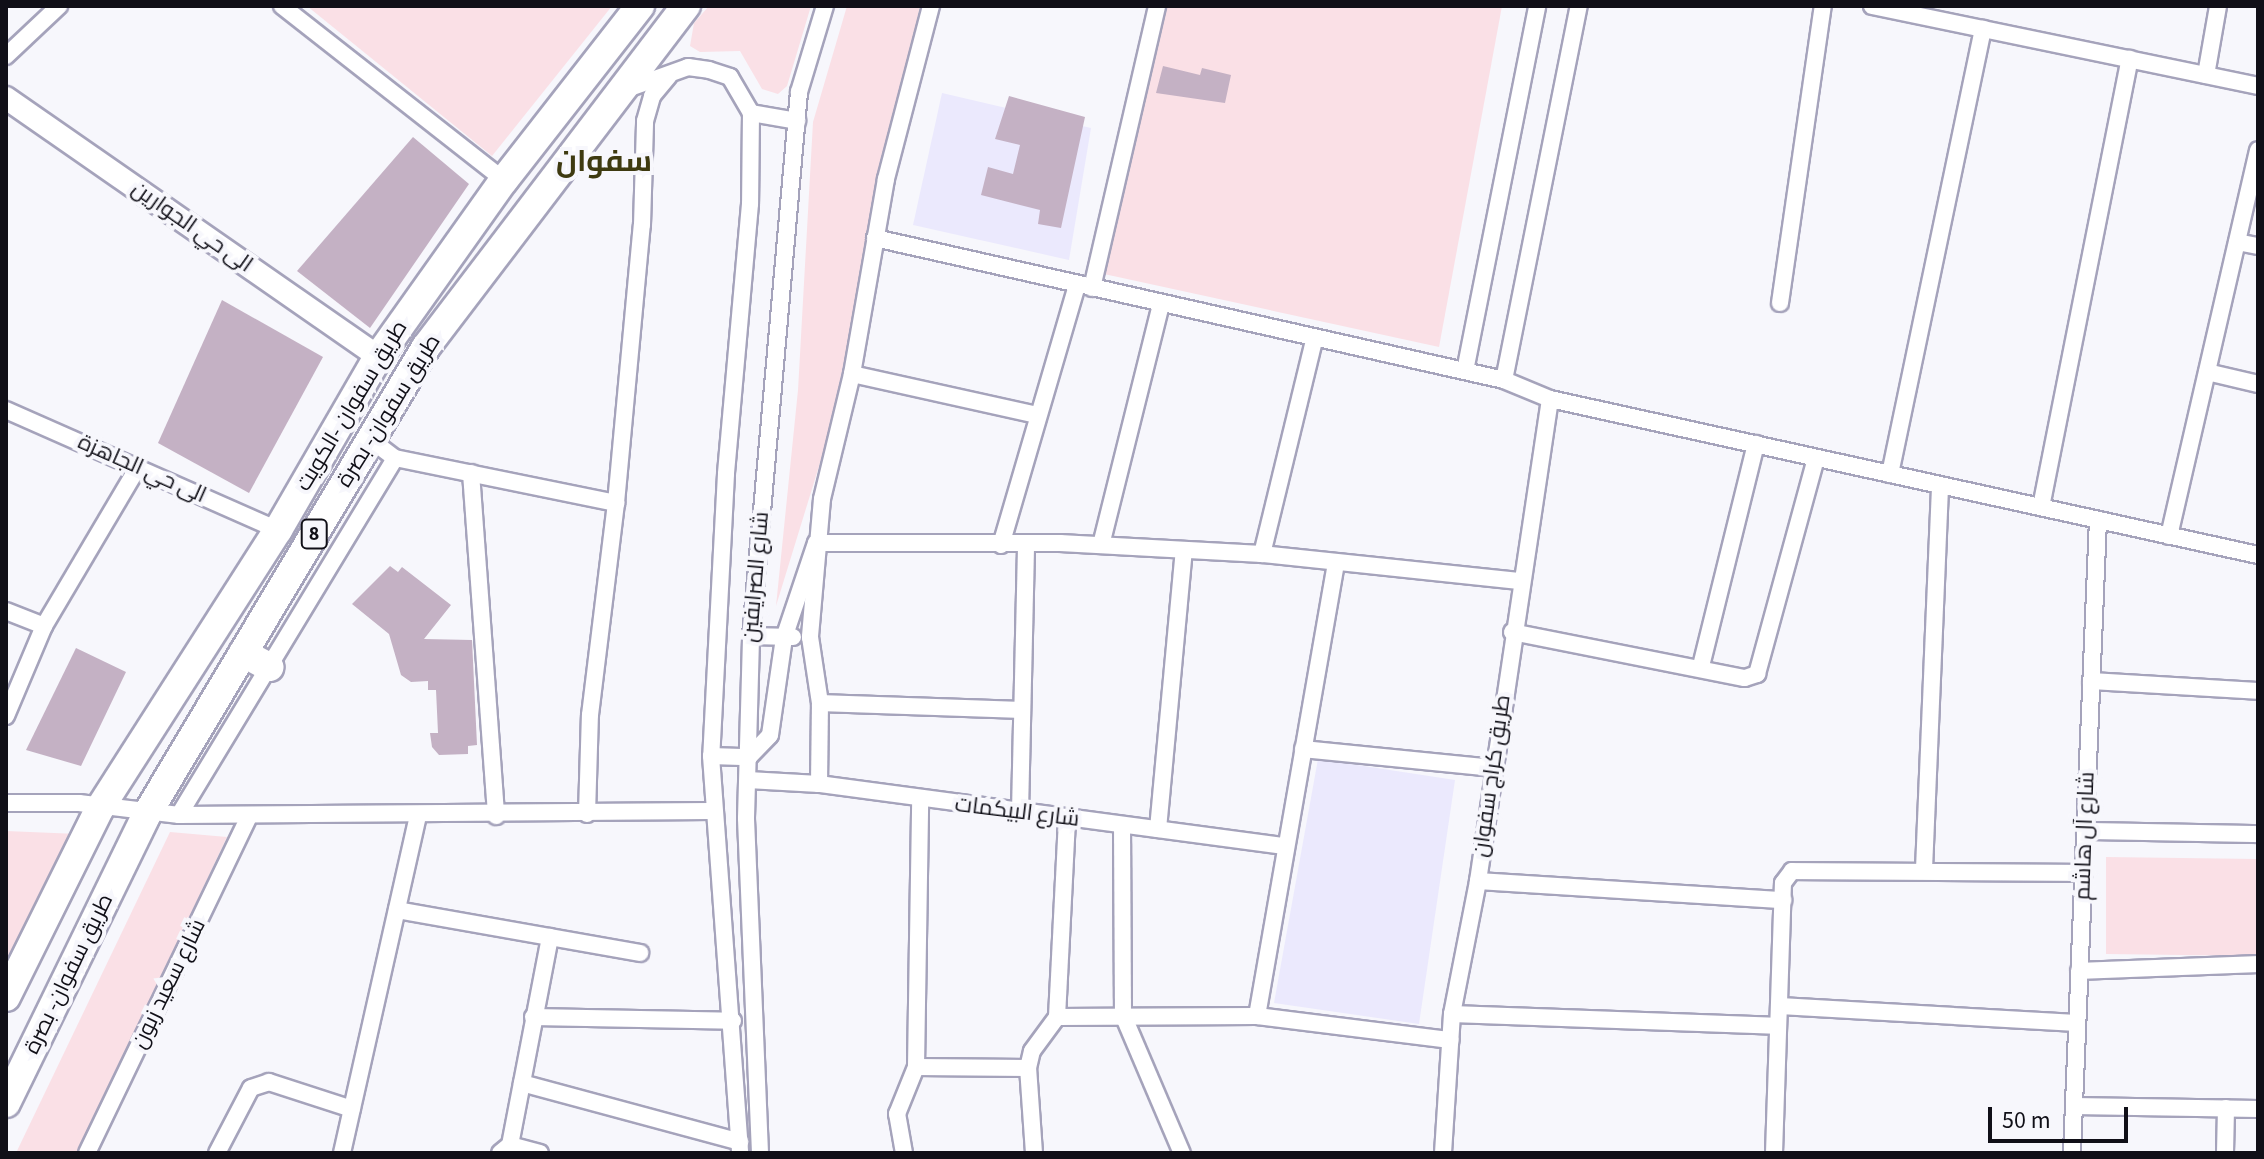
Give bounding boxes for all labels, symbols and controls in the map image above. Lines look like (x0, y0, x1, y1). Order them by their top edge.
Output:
district label: سفوان (556, 144, 652, 180)
street label: الى حي الجوارين (126, 176, 258, 278)
street label: طريق سفوان -الكويت (291, 316, 413, 496)
street label: طريق سفوان- بصرة (331, 330, 447, 492)
street label: الى حي الجاهزة (74, 429, 210, 509)
street label: شارع الصرايفين (737, 510, 775, 644)
road number: 8 (300, 518, 328, 550)
street label: طريق كراج سفوان (1468, 693, 1516, 859)
street label: شارع آل هاشم (2070, 771, 2100, 901)
street label: شارع البيكمات (953, 791, 1081, 833)
street label: طريق سفوان- بصرة (19, 890, 119, 1058)
street label: شارع سعيد زبون (126, 915, 212, 1053)
scale bar (1992, 1091, 2132, 1141)
text: 50 m (2002, 1103, 2051, 1138)

